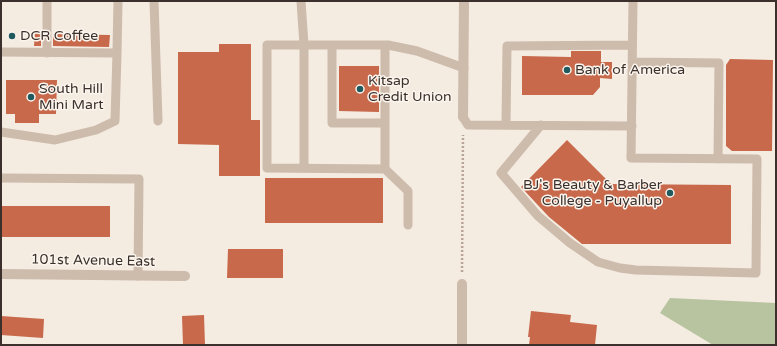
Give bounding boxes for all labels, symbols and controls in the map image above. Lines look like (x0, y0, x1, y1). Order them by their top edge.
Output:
place label: DCR Coffee (20, 28, 98, 44)
marker: DCR Coffee (7, 31, 17, 41)
place label: Bank of America (575, 62, 685, 78)
marker: Bank of America (562, 65, 572, 75)
place label: Kitsap Credit Union (368, 73, 451, 106)
place label: South Hill Mini Mart (39, 81, 104, 114)
marker: Kitsap Credit Union (355, 84, 365, 94)
marker: South Hill Mini Mart (26, 92, 36, 102)
place label: BJ's Beauty & Barber College - Puyallup (523, 177, 662, 210)
marker: BJ's Beauty & Barber College - Puyallup (665, 188, 675, 198)
street label: 101st Avenue East (31, 252, 155, 270)

